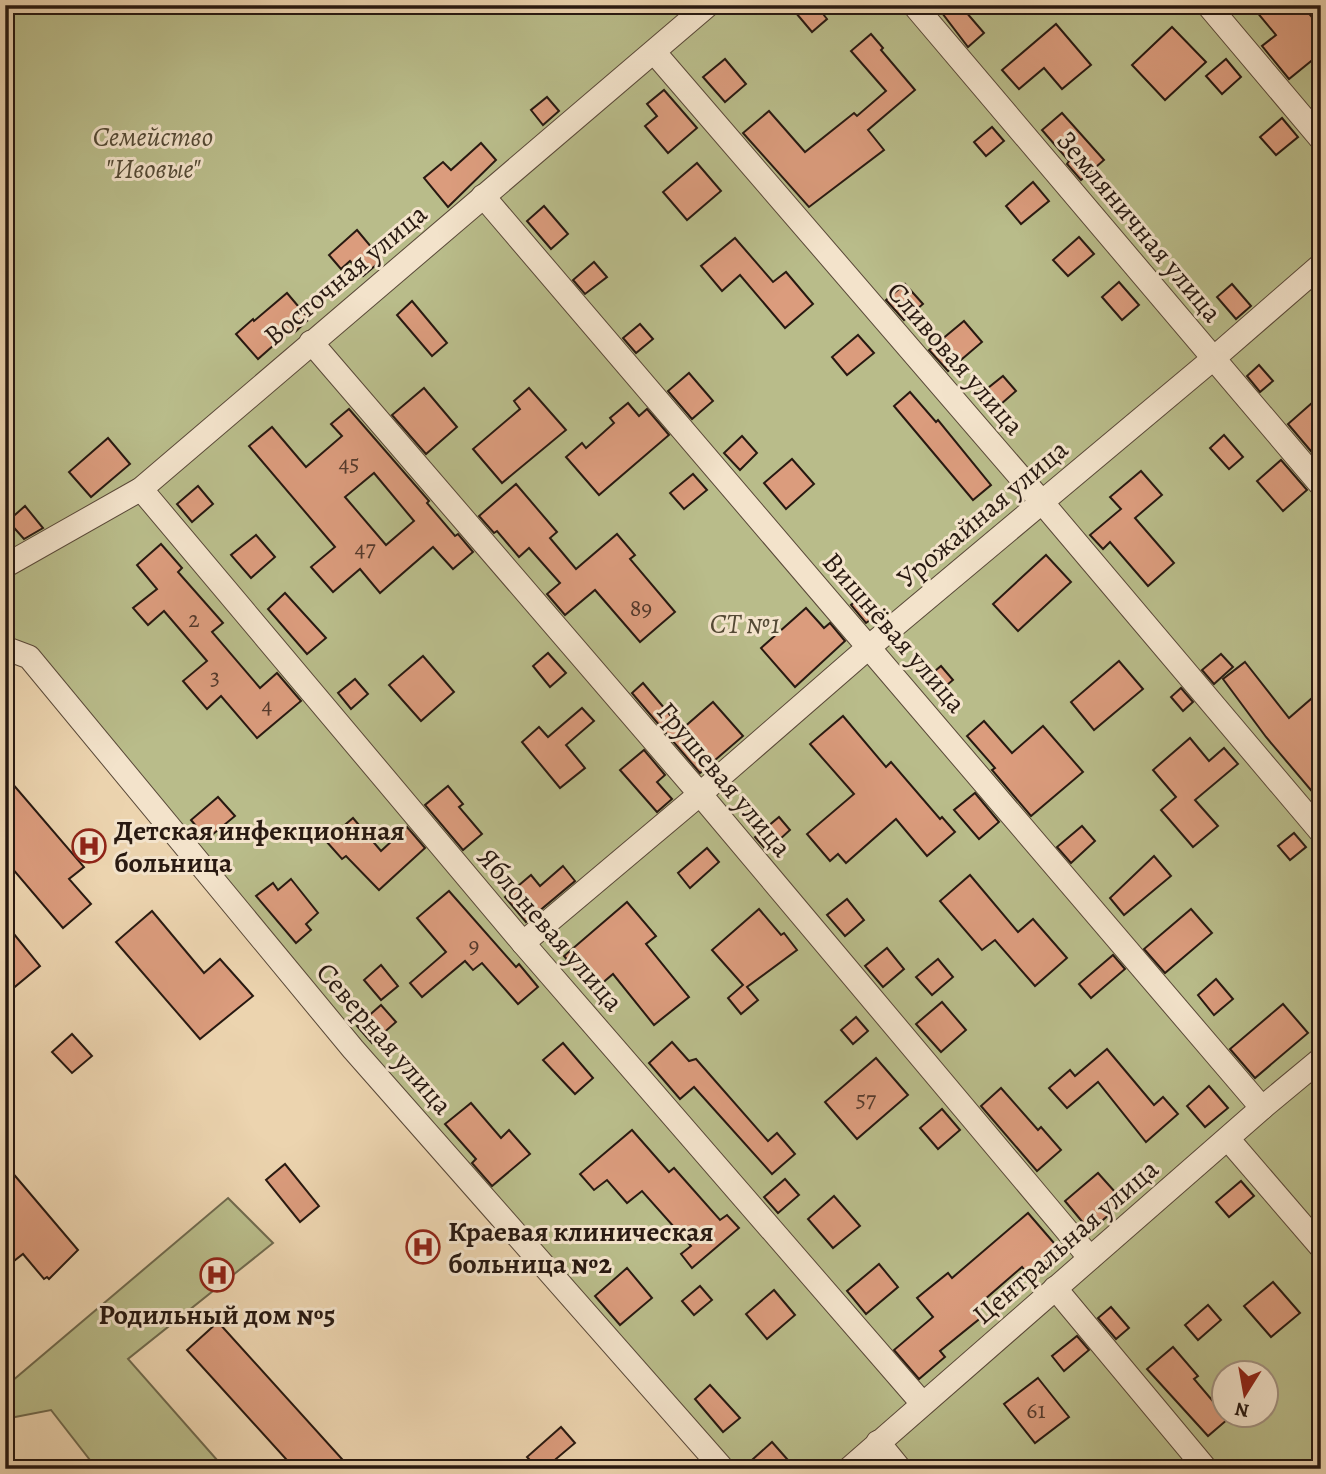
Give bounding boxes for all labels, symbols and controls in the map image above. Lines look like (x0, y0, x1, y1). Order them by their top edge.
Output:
park label: Семейство "Ивовые" (93, 118, 213, 188)
street label: Земляничная улица (1048, 123, 1231, 331)
street label: Восточная улица (256, 195, 435, 354)
street label: Сливовая улица (878, 274, 1033, 444)
street label: Урожайная улица (889, 431, 1076, 597)
house number: 45 (338, 447, 360, 479)
house number: 47 (355, 532, 376, 564)
street label: Вишнёвая улица (814, 544, 975, 721)
house number: 89 (630, 592, 652, 624)
house number: 2 (188, 603, 200, 635)
park label: СТ №1 (710, 605, 780, 643)
house number: 3 (210, 661, 220, 693)
house number: 4 (262, 689, 273, 721)
street label: Грушевая улица (648, 694, 801, 865)
place label: Детская инфекционная больница (114, 812, 405, 882)
hospital icon: Детская инфекционная больница (70, 827, 108, 865)
street label: Яблоневая улица (468, 840, 632, 1020)
house number: 9 (469, 929, 479, 961)
street label: Северная улица (307, 954, 461, 1123)
house number: 57 (856, 1083, 877, 1115)
street label: Центральная улица (965, 1150, 1167, 1333)
place label: Краевая клиническая больница №2 (448, 1213, 714, 1283)
hospital icon: Краевая клиническая больница №2 (404, 1228, 442, 1266)
hospital icon: Родильный дом №5 (198, 1256, 236, 1294)
place label: Родильный дом №5 (99, 1296, 335, 1334)
north arrow (1210, 1358, 1280, 1428)
house number: 61 (1026, 1394, 1046, 1426)
text: N (1233, 1396, 1251, 1424)

